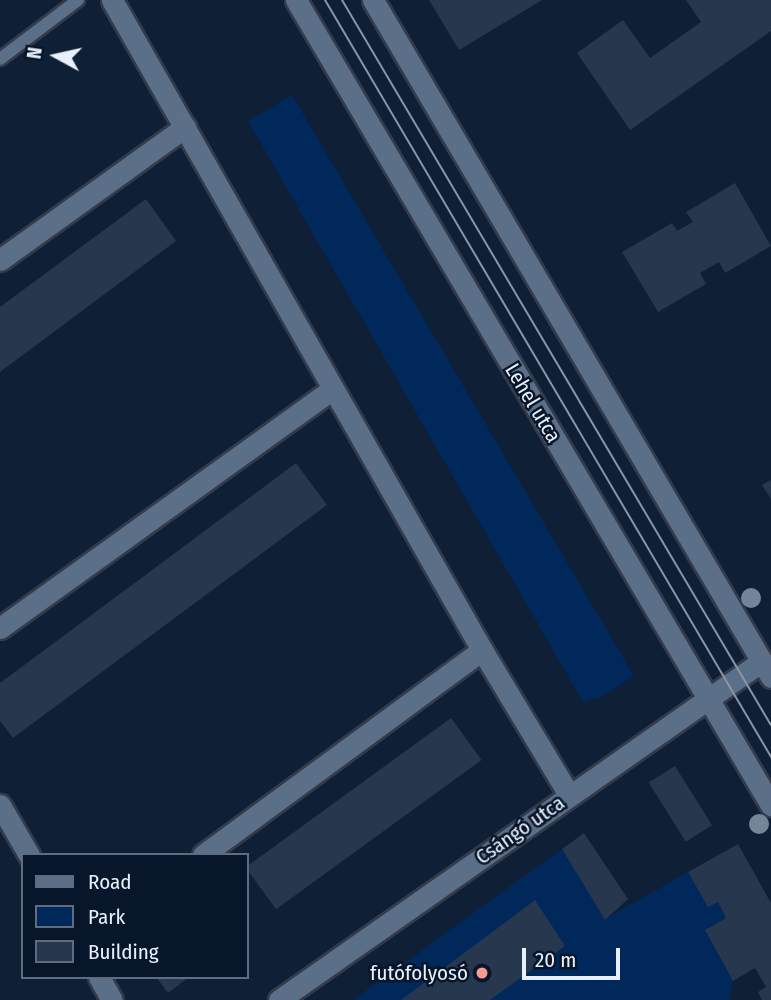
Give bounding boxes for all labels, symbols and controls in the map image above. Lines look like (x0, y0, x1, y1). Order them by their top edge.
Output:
north arrow (21, 21, 91, 91)
text: N (23, 46, 47, 60)
street label: Lehel utca (500, 359, 566, 447)
street label: Csángó utca (471, 790, 569, 870)
legend (21, 853, 248, 979)
text: Road (88, 869, 132, 895)
text: Park (88, 904, 125, 930)
scale bar (526, 934, 624, 978)
text: Building (88, 939, 159, 965)
text: 20 m (535, 947, 576, 973)
place label: futófolyosó (370, 960, 468, 986)
marker: futófolyosó (474, 965, 490, 981)

